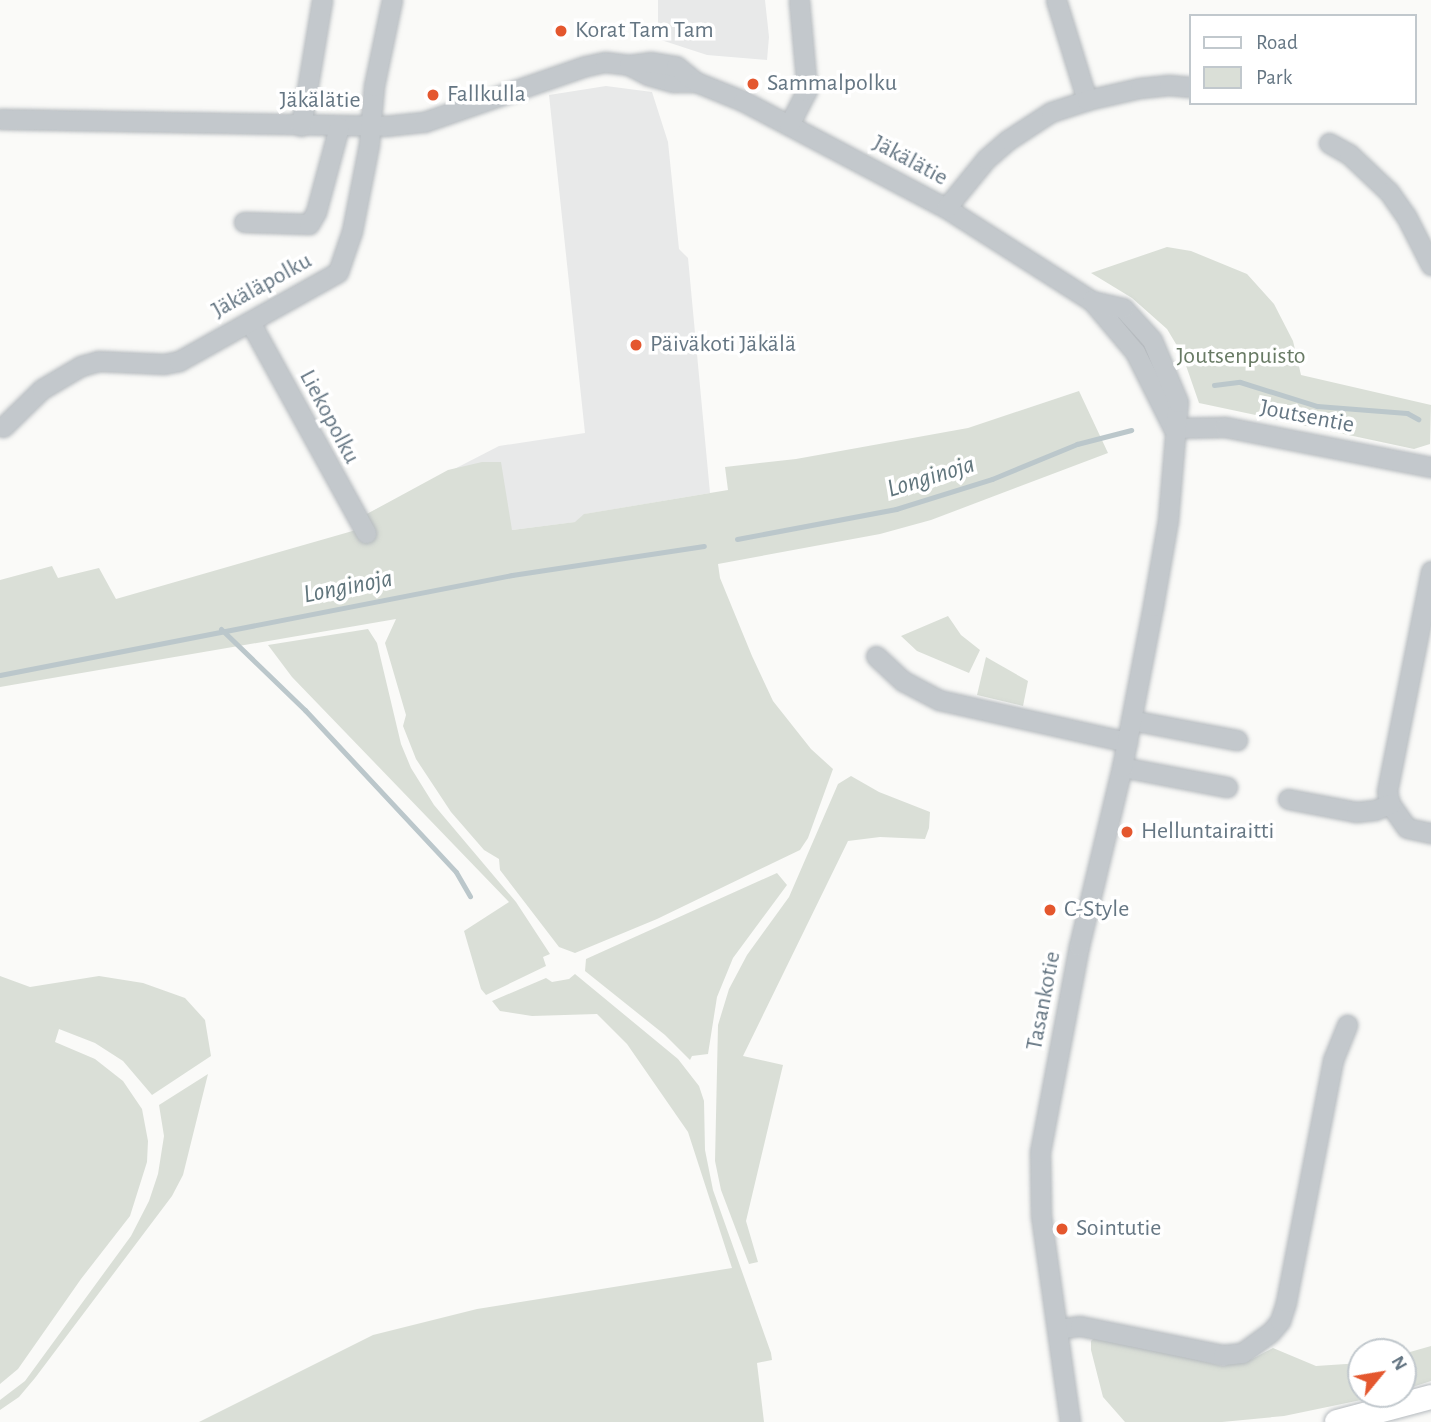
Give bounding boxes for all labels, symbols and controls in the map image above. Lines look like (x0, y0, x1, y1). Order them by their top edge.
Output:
legend (1190, 14, 1417, 105)
place label: Korat Tam Tam (575, 17, 714, 45)
marker: Korat Tam Tam (553, 23, 569, 39)
text: Road (1256, 32, 1298, 53)
text: Park (1256, 67, 1292, 88)
place label: Sammalpolku (767, 70, 897, 98)
marker: Sammalpolku (745, 76, 761, 92)
place label: Fallkulla (447, 81, 526, 109)
street label: Jäkälätie (279, 87, 361, 115)
marker: Fallkulla (425, 87, 441, 103)
street label: Jäkälätie (867, 129, 953, 193)
street label: Jäkäläpolku (207, 247, 317, 325)
place label: Päiväkoti Jäkälä (650, 331, 796, 359)
marker: Päiväkoti Jäkälä (628, 337, 644, 353)
park label: Joutsenpuisto (1176, 343, 1306, 371)
street label: Liekopolku (292, 365, 366, 469)
street label: Joutsentie (1257, 394, 1357, 440)
water label: Longinoja (883, 449, 979, 505)
water label: Longinoja (301, 563, 395, 611)
place label: Helluntairaitti (1141, 818, 1274, 846)
marker: Helluntairaitti (1119, 824, 1135, 840)
place label: C-Style (1064, 896, 1129, 924)
marker: C-Style (1042, 902, 1058, 918)
street label: Tasankotie (1020, 949, 1068, 1053)
place label: Sointutie (1076, 1215, 1161, 1243)
marker: Sointutie (1054, 1221, 1070, 1237)
north arrow (1347, 1338, 1417, 1408)
text: N (1387, 1353, 1410, 1374)

